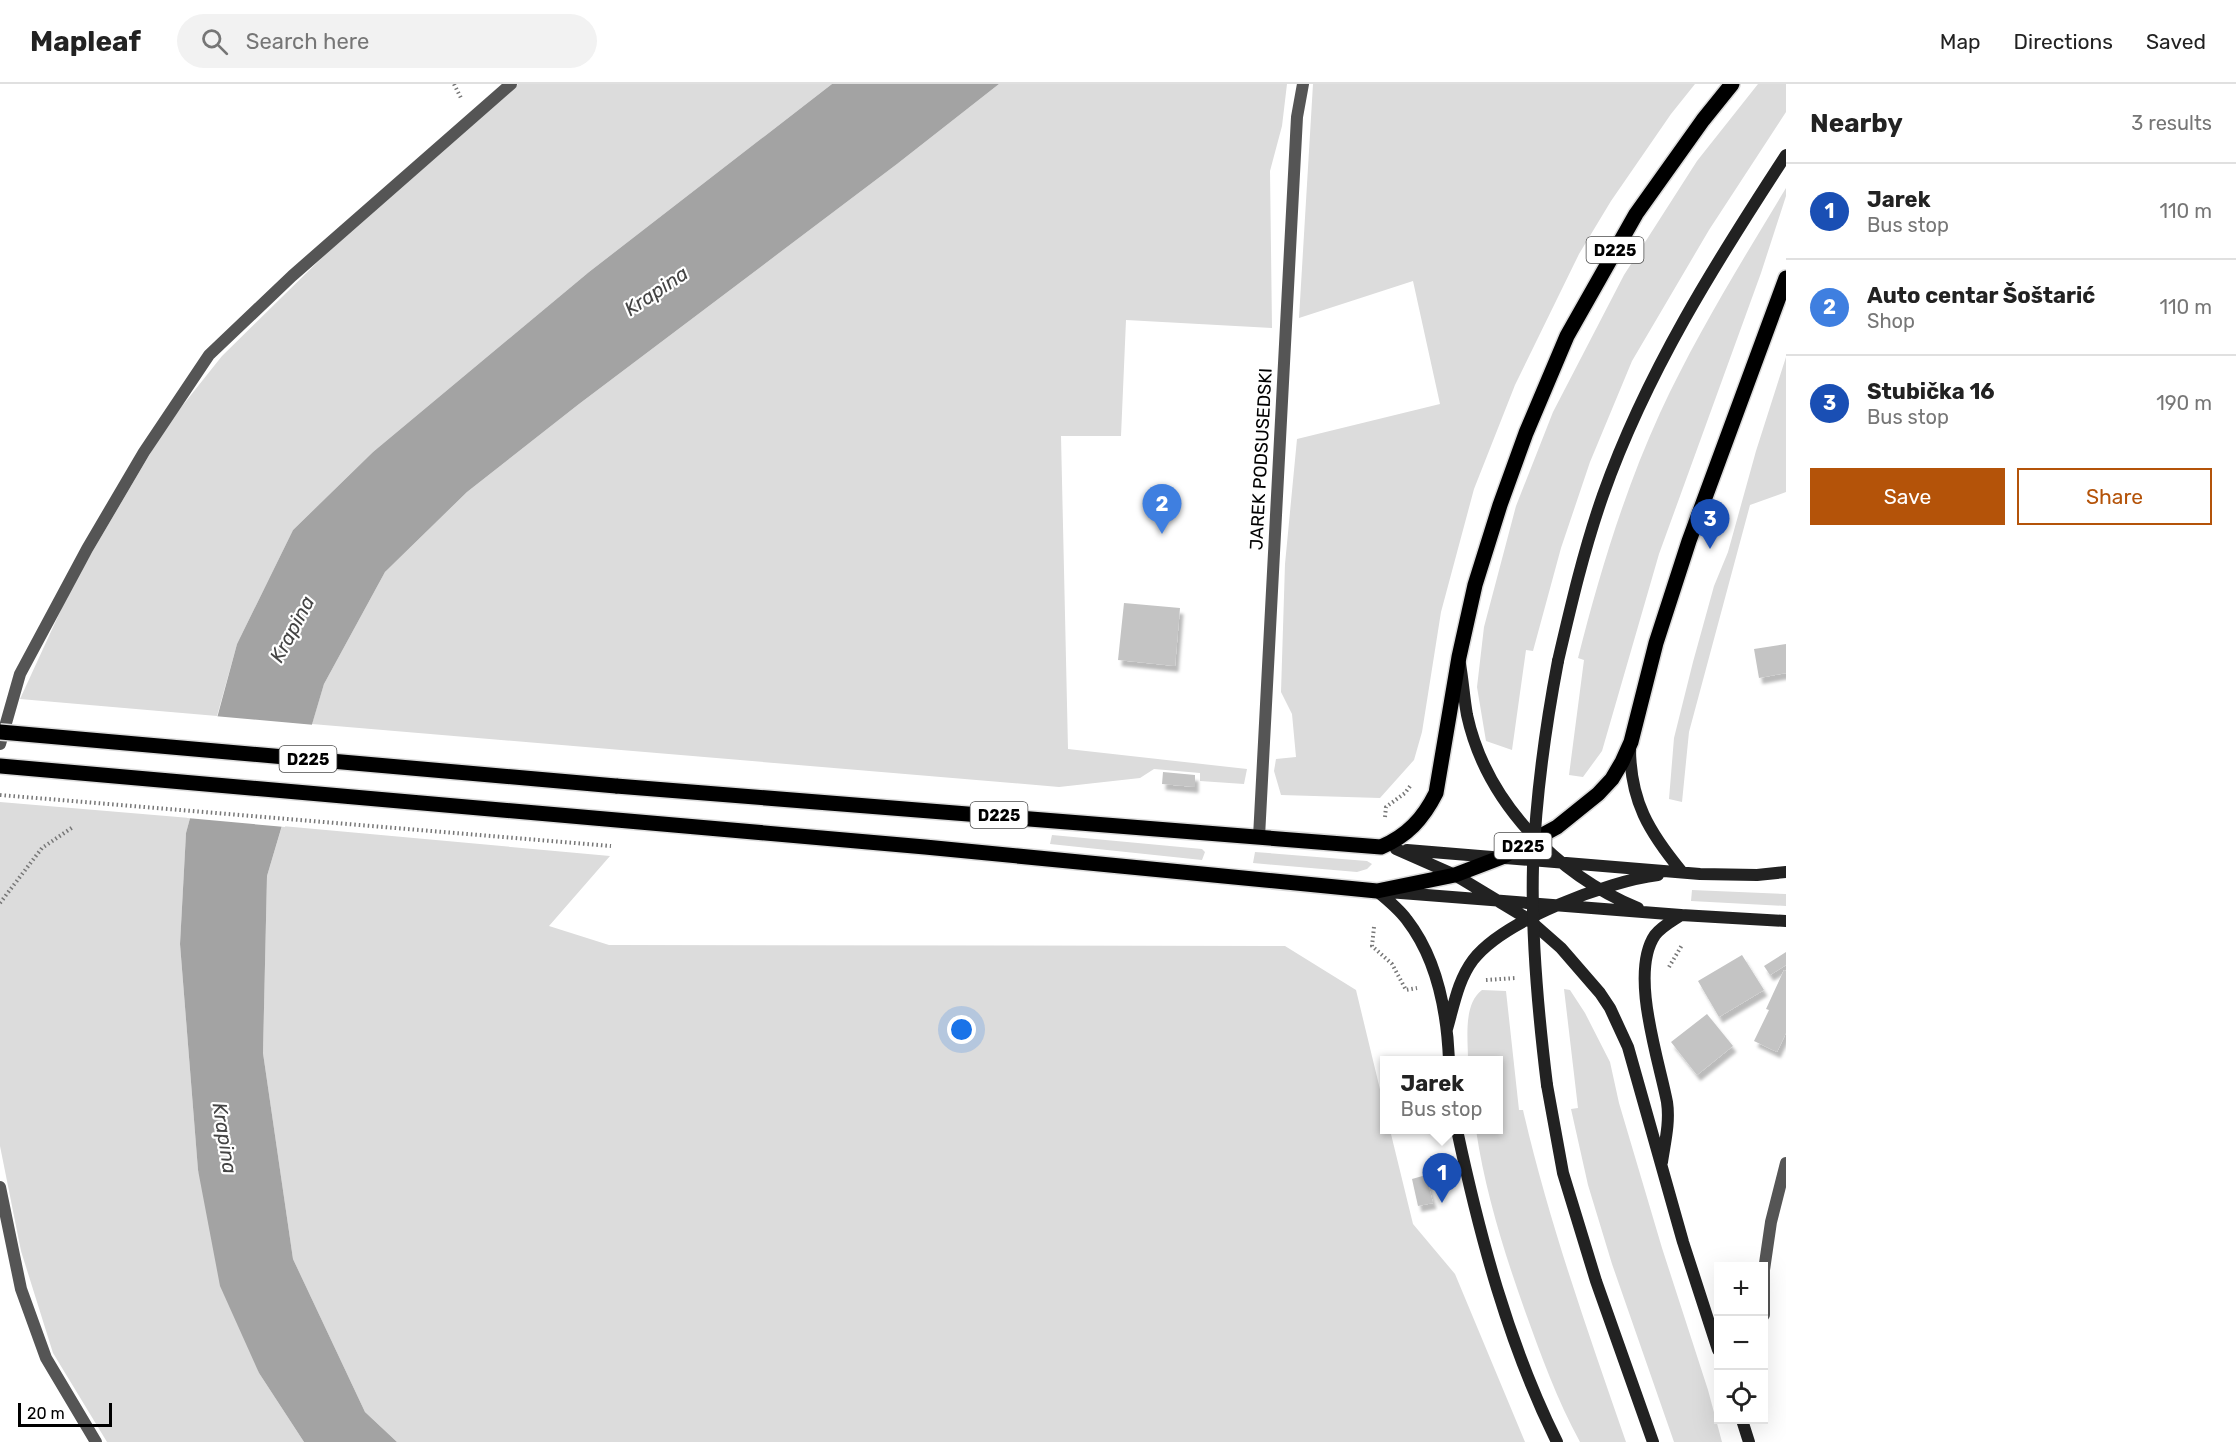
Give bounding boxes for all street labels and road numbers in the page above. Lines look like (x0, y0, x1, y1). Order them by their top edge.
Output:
road number: D225 (1586, 237, 1644, 263)
street label: JAREK PODSUSEDSKI (1245, 367, 1277, 551)
road number: D225 (280, 746, 336, 772)
road number: D225 (970, 802, 1028, 828)
road number: D225 (1494, 833, 1552, 859)

